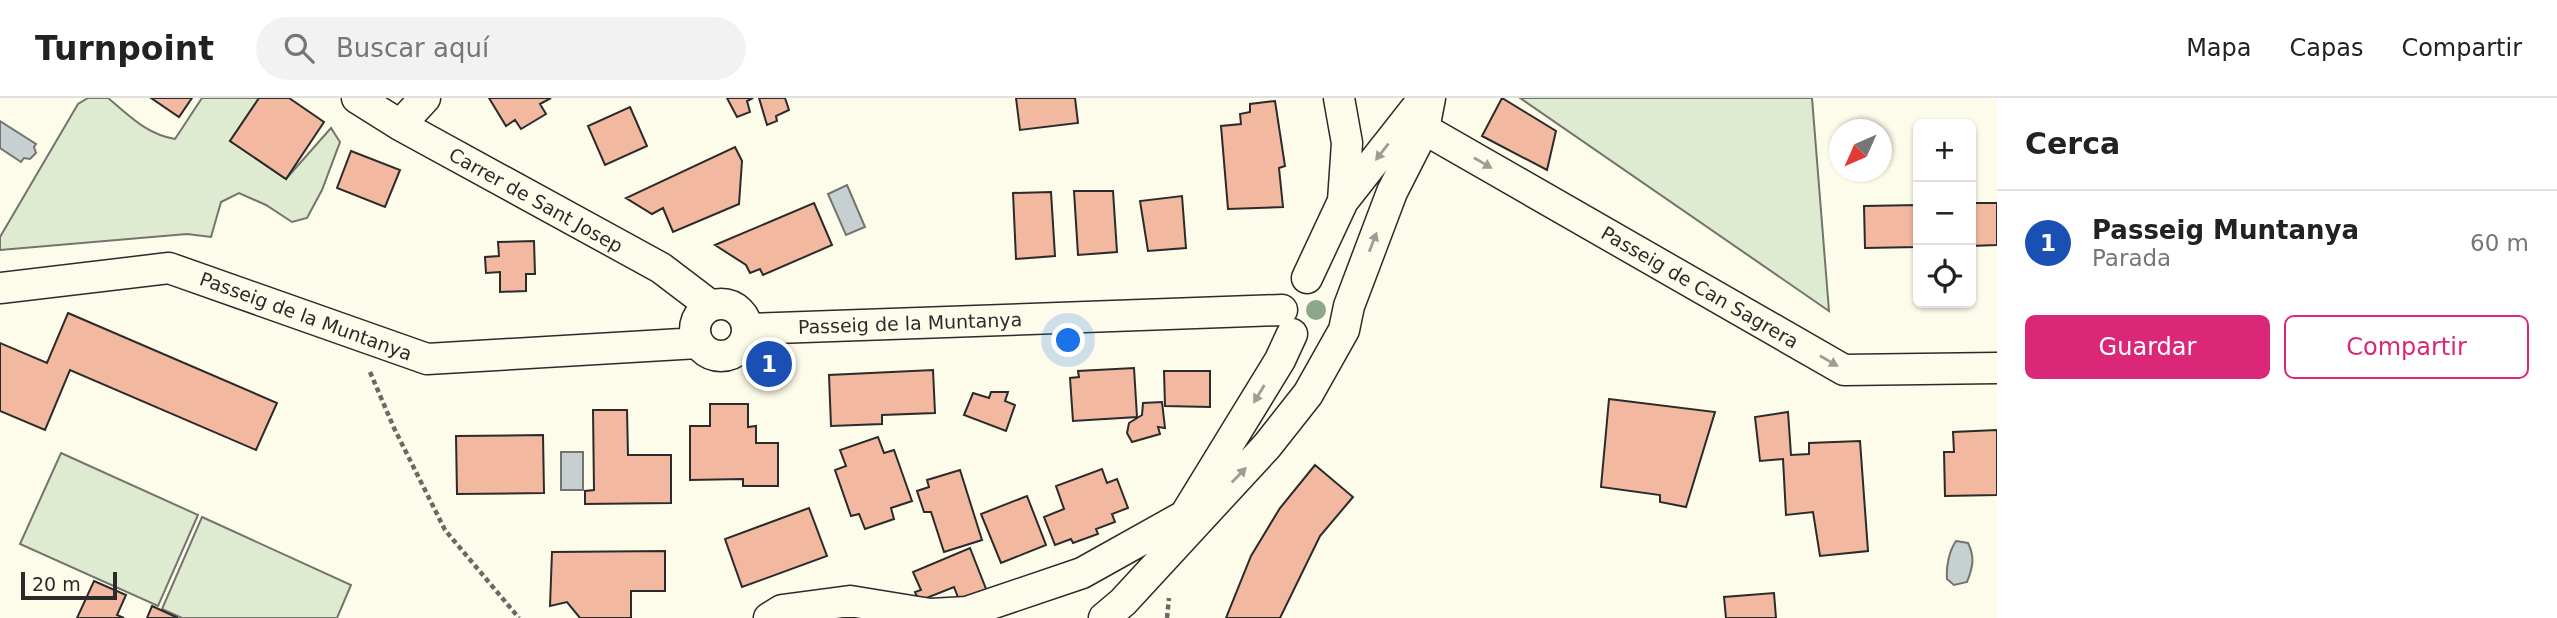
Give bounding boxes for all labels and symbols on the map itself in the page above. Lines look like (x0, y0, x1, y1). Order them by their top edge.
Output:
north arrow (1829, 119, 1892, 182)
one-way arrow (1375, 142, 1390, 160)
street label: Carrer de Sant Josep (445, 143, 627, 257)
one-way arrow (1473, 157, 1492, 169)
street label: Passeig de Can Sagrera (1597, 221, 1803, 353)
one-way arrow (1368, 231, 1379, 252)
street label: Passeig de la Muntanya (197, 267, 415, 365)
street label: Passeig de la Muntanya (797, 308, 1023, 338)
your location (1051, 323, 1085, 357)
pin: 1 (746, 338, 792, 390)
one-way arrow (1819, 355, 1839, 367)
one-way arrow (1253, 384, 1265, 403)
one-way arrow (1231, 467, 1248, 484)
scale bar (21, 569, 117, 601)

